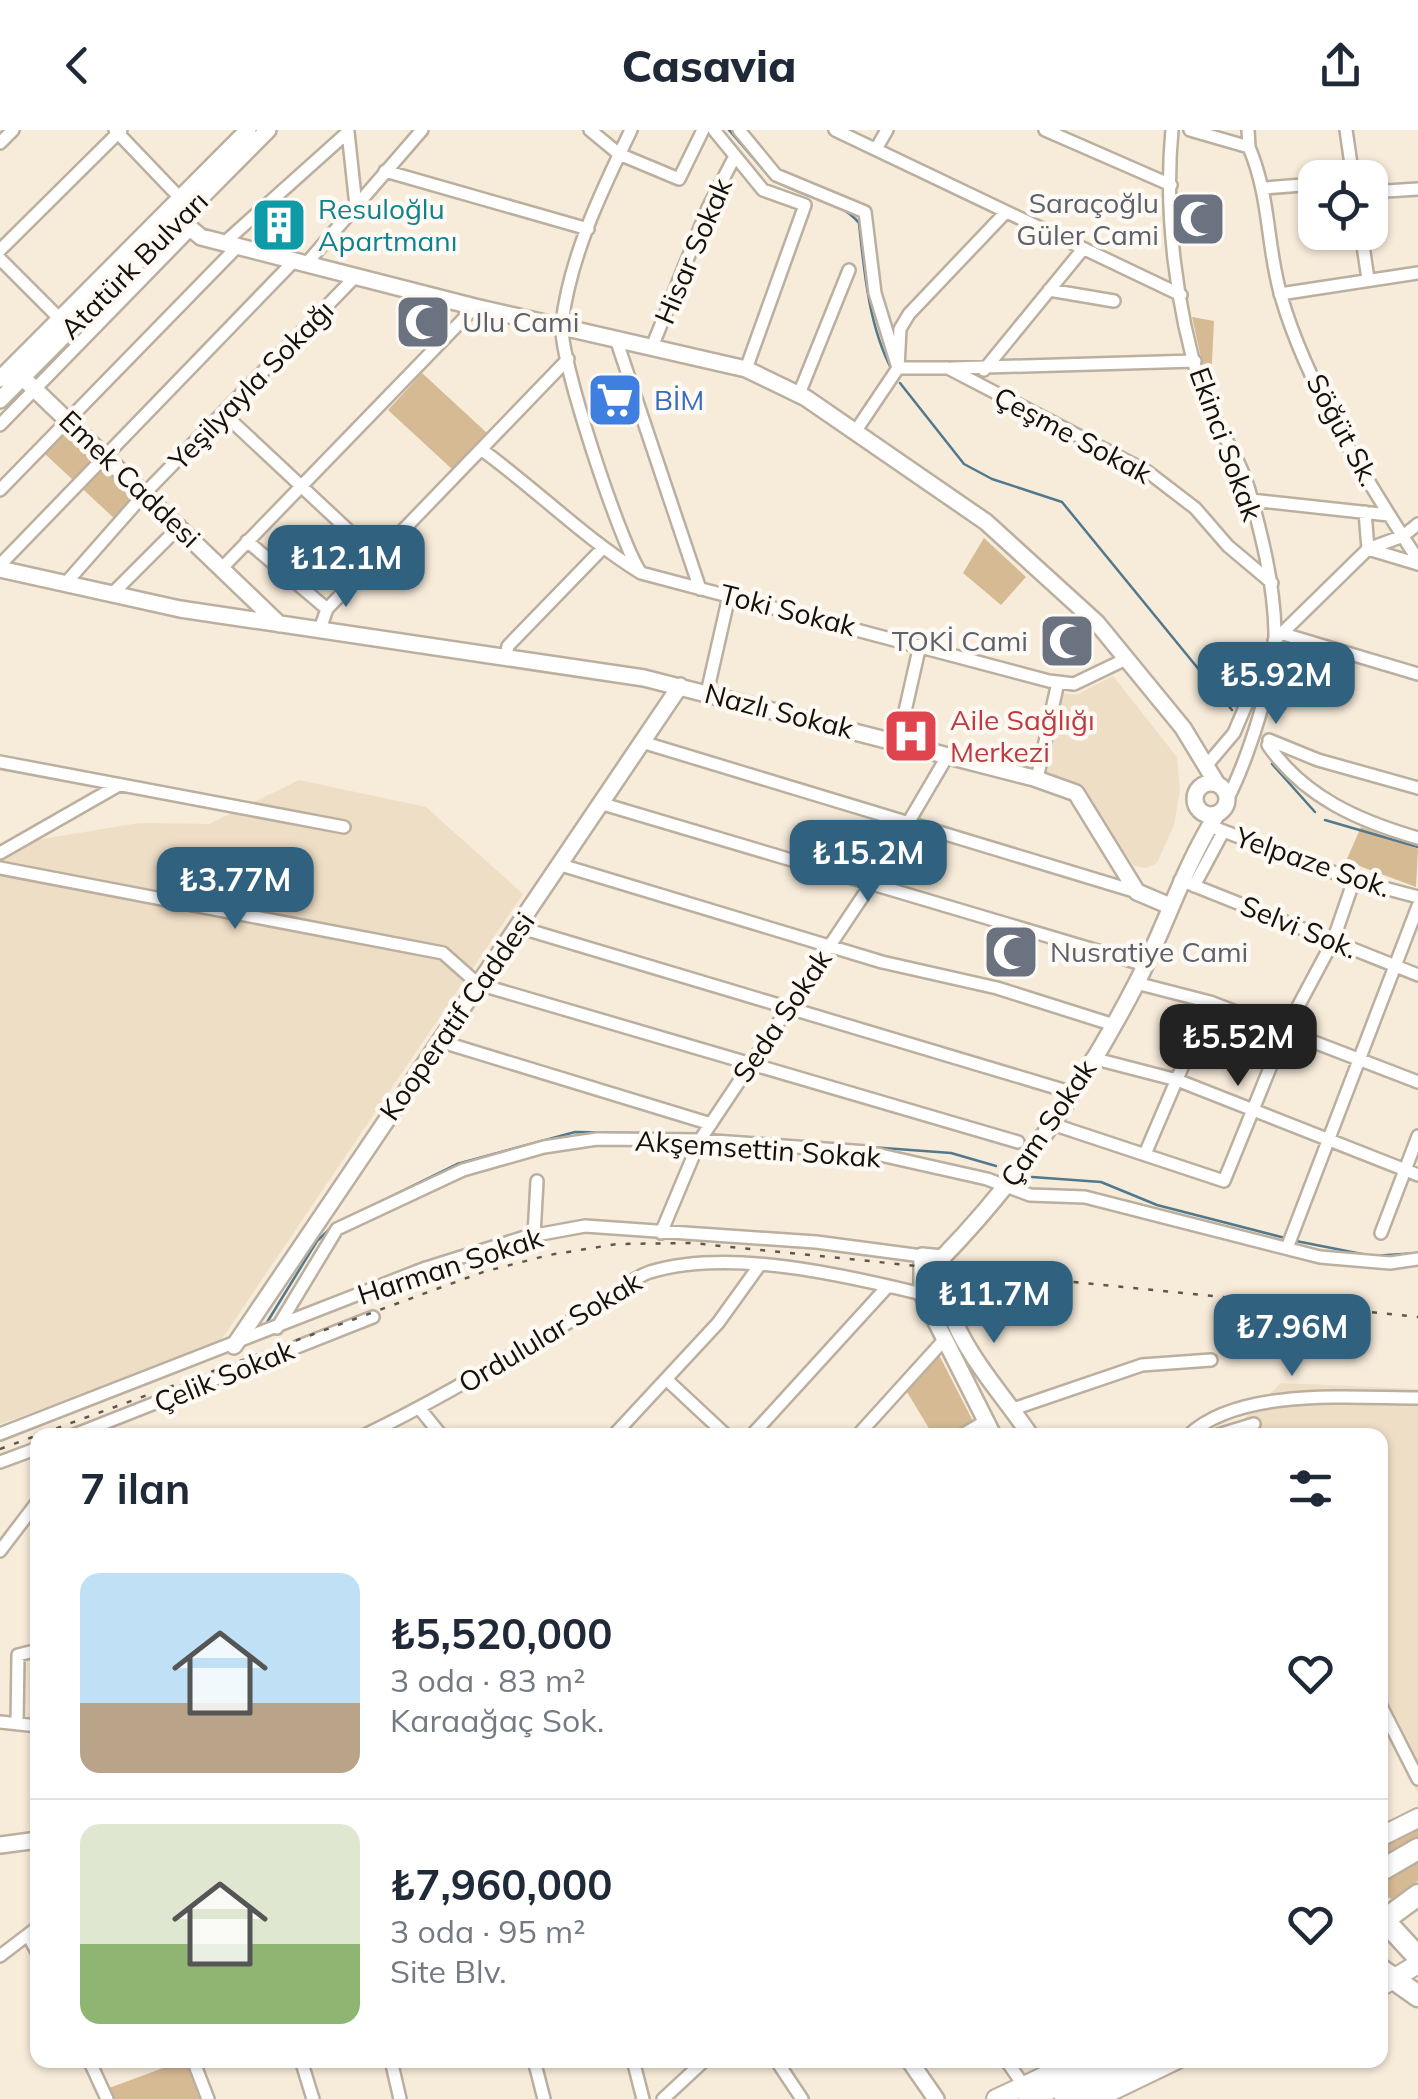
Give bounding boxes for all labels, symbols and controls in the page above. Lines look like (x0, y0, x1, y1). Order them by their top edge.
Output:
text: Casavia (622, 37, 796, 93)
icon: back (50, 38, 105, 93)
icon: share (1313, 38, 1368, 93)
map controls (1298, 160, 1388, 250)
button: locate (1298, 160, 1388, 250)
street label: Hisar Sokak (646, 172, 739, 329)
street label: Atatürk Bulvarı (52, 183, 215, 346)
place label: Saraçoğlu Güler Cami (1016, 185, 1159, 252)
mosque icon: Saraçoğlu Güler Cami (1168, 189, 1228, 249)
place label: Resuloğlu Apartmanı (318, 191, 457, 258)
building icon: Resuloğlu Apartmanı (249, 195, 309, 255)
mosque icon: Ulu Cami (393, 292, 453, 352)
street label: Yeşilyayla Sokağı (160, 293, 340, 477)
place label: Ulu Cami (462, 304, 579, 339)
street label: Ekinci Sokak (1183, 362, 1271, 526)
street label: Söğüt Sk. (1299, 368, 1388, 492)
supermarket icon: BİM (585, 370, 645, 430)
street label: Çeşme Sokak (988, 378, 1158, 491)
place label: BİM (654, 382, 704, 417)
street label: Emek Caddesi (52, 403, 208, 555)
pin: ₺12.1M (265, 525, 427, 610)
text: ₺12.1M (290, 537, 402, 577)
street label: Toki Sokak (717, 576, 860, 643)
mosque icon: TOKİ Cami (1037, 611, 1097, 671)
place label: TOKİ Cami (892, 623, 1028, 658)
pin: ₺5.92M (1195, 642, 1357, 727)
text: ₺5.92M (1220, 654, 1332, 694)
street label: Nazlı Sokak (701, 675, 858, 746)
place label: Aile Sağlığı Merkezi (950, 702, 1095, 769)
hospital icon: Aile Sağlığı Merkezi (881, 706, 941, 766)
street label: Yelpaze Sok. (1230, 818, 1395, 904)
pin: ₺15.2M (787, 820, 949, 905)
text: ₺15.2M (812, 832, 924, 872)
pin: ₺3.77M (154, 847, 316, 932)
text: ₺3.77M (179, 859, 291, 899)
street label: Selvi Sok. (1236, 887, 1363, 966)
street label: Kooperatif Caddesi (372, 905, 542, 1127)
mosque icon: Nusratiye Cami (981, 922, 1041, 982)
place label: Nusratiye Cami (1050, 934, 1248, 969)
street label: Seda Sokak (724, 942, 839, 1089)
pin: ₺5.52M (1157, 1004, 1319, 1089)
text: ₺5.52M (1182, 1016, 1294, 1056)
street label: Çam Sokak (992, 1052, 1103, 1193)
street label: Akşemsettin Sokak (634, 1122, 883, 1175)
street label: Harman Sokak (353, 1219, 547, 1312)
pin: ₺11.7M (913, 1261, 1075, 1346)
street label: Ordulular Sokak (452, 1263, 648, 1400)
text: ₺11.7M (938, 1273, 1050, 1313)
pin: ₺7.96M (1211, 1294, 1373, 1379)
text: ₺7.96M (1236, 1306, 1348, 1346)
street label: Çelik Sokak (149, 1331, 299, 1419)
icon: filters (1283, 1461, 1338, 1516)
text: 7 ilan (80, 1462, 190, 1515)
text: ₺5,520,000 (390, 1607, 612, 1660)
icon: home (160, 1613, 280, 1733)
icon: heart (1283, 1646, 1338, 1701)
text: 3 oda · 83 m² (390, 1660, 585, 1700)
text: Karaağaç Sok. (390, 1700, 604, 1740)
text: ₺7,960,000 (390, 1858, 612, 1911)
icon: home (160, 1864, 280, 1984)
icon: heart (1283, 1897, 1338, 1952)
text: 3 oda · 95 m² (390, 1911, 585, 1951)
text: Site Blv. (390, 1951, 506, 1991)

